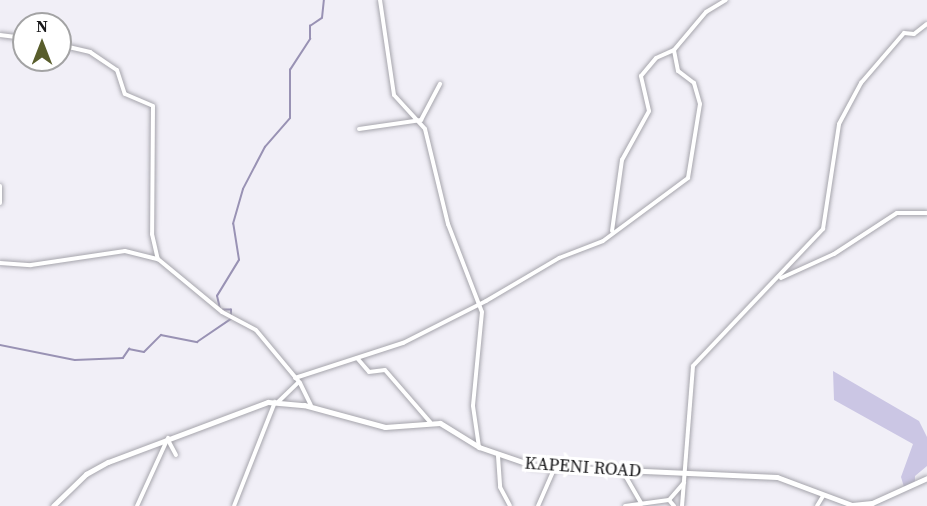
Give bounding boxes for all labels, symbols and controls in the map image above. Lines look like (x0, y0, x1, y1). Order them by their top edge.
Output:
north arrow (12, 12, 72, 72)
text: N (36, 15, 48, 37)
street label: KAPENI ROAD (524, 452, 642, 482)

